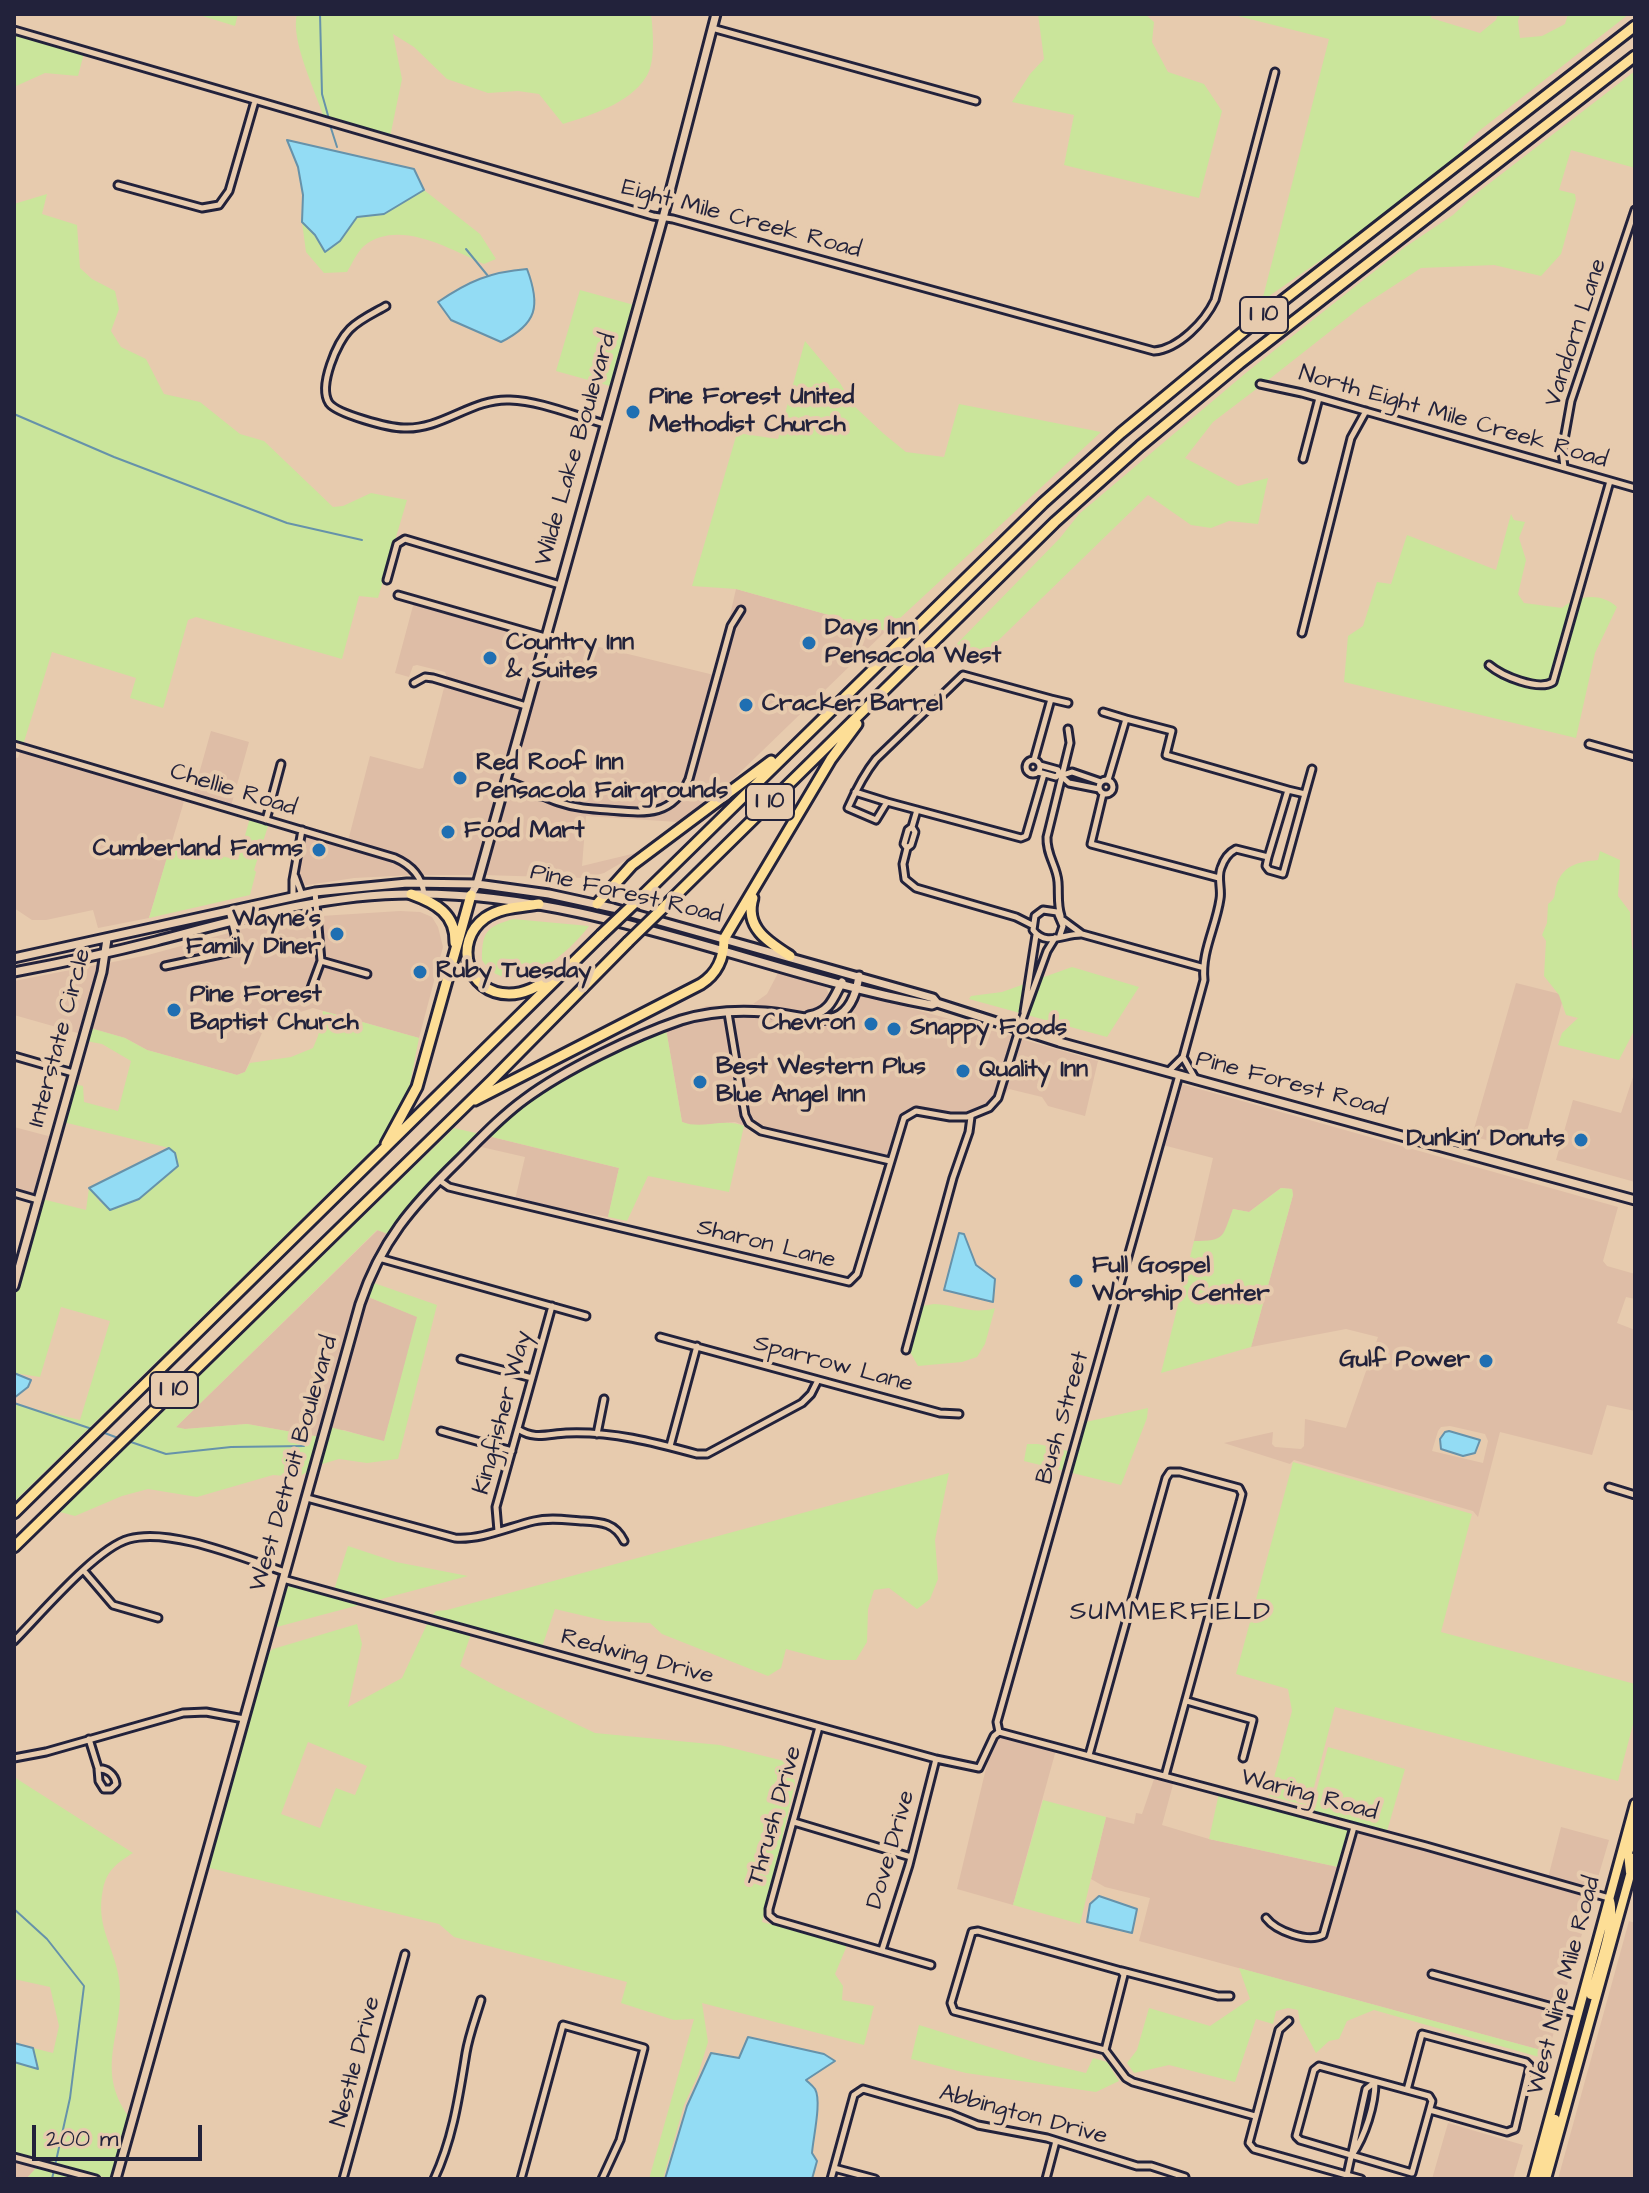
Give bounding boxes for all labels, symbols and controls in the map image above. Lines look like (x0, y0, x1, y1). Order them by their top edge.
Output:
street label: Eight Mile Creek Road (618, 174, 864, 266)
street label: Vandorn Lane (1540, 255, 1614, 411)
road number: I 10 (1240, 297, 1288, 333)
street label: Wilde Lake Boulevard (530, 330, 624, 570)
street label: North Eight Mile Creek Road (1295, 360, 1611, 476)
place label: Pine Forest United Methodist Church (649, 384, 854, 440)
marker: Pine Forest United Methodist Church (624, 403, 642, 421)
place label: Days Inn Pensacola West (825, 615, 1001, 671)
place label: Country Inn & Suites (506, 630, 634, 686)
marker: Days Inn Pensacola West (800, 634, 818, 652)
marker: Country Inn & Suites (481, 649, 499, 667)
place label: Cracker Barrel (762, 691, 943, 719)
marker: Cracker Barrel (737, 696, 755, 714)
place label: Red Roof Inn Pensacola Fairgrounds (476, 750, 728, 806)
street label: Chellie Road (166, 758, 300, 824)
marker: Red Roof Inn Pensacola Fairgrounds (451, 769, 469, 787)
road number: I 10 (746, 784, 794, 820)
place label: Food Mart (464, 818, 585, 846)
marker: Food Mart (439, 823, 457, 841)
place label: Cumberland Farms (93, 836, 303, 864)
marker: Cumberland Farms (310, 841, 328, 859)
street label: Pine Forest Road (527, 859, 725, 931)
place label: Wayne's Family Diner (186, 906, 321, 962)
marker: Wayne's Family Diner (328, 925, 346, 943)
street label: Interstate Circle (23, 946, 99, 1130)
place label: Ruby Tuesday (436, 958, 591, 986)
marker: Ruby Tuesday (411, 963, 429, 981)
place label: Pine Forest Baptist Church (190, 982, 359, 1038)
marker: Pine Forest Baptist Church (165, 1001, 183, 1019)
place label: Chevron (762, 1010, 855, 1038)
marker: Chevron (862, 1015, 880, 1033)
place label: Snappy Foods (910, 1015, 1067, 1043)
marker: Snappy Foods (885, 1020, 903, 1038)
street label: Pine Forest Road (1192, 1046, 1390, 1124)
place label: Best Western Plus Blue Angel Inn (716, 1054, 926, 1110)
place label: Quality Inn (979, 1057, 1088, 1085)
marker: Quality Inn (954, 1062, 972, 1080)
marker: Best Western Plus Blue Angel Inn (691, 1073, 709, 1091)
place label: Dunkin' Donuts (1406, 1126, 1565, 1154)
marker: Dunkin' Donuts (1572, 1131, 1590, 1149)
street label: Sharon Lane (694, 1214, 838, 1276)
place label: Full Gospel Worship Center (1092, 1253, 1270, 1309)
marker: Full Gospel Worship Center (1067, 1272, 1085, 1290)
street label: Kingfisher Way (468, 1328, 540, 1498)
street label: Sparrow Lane (750, 1330, 916, 1400)
street label: West Detroit Boulevard (245, 1333, 345, 1595)
place label: Gulf Power (1339, 1347, 1470, 1375)
street label: Bush Street (1031, 1348, 1097, 1488)
marker: Gulf Power (1477, 1352, 1495, 1370)
road number: I 10 (150, 1372, 198, 1408)
district label: SUMMERFIELD (1070, 1598, 1272, 1630)
street label: Redwing Drive (557, 1624, 717, 1692)
street label: Thrush Drive (742, 1743, 810, 1889)
street label: Waring Road (1237, 1764, 1381, 1828)
street label: Dove Drive (861, 1787, 923, 1913)
street label: West Nine Mile Road (1522, 1874, 1608, 2098)
street label: Nestle Drive (326, 1994, 388, 2130)
street label: Abbington Drive (936, 2080, 1110, 2152)
scale bar (36, 2109, 206, 2159)
text: 200 m (46, 2122, 118, 2156)

